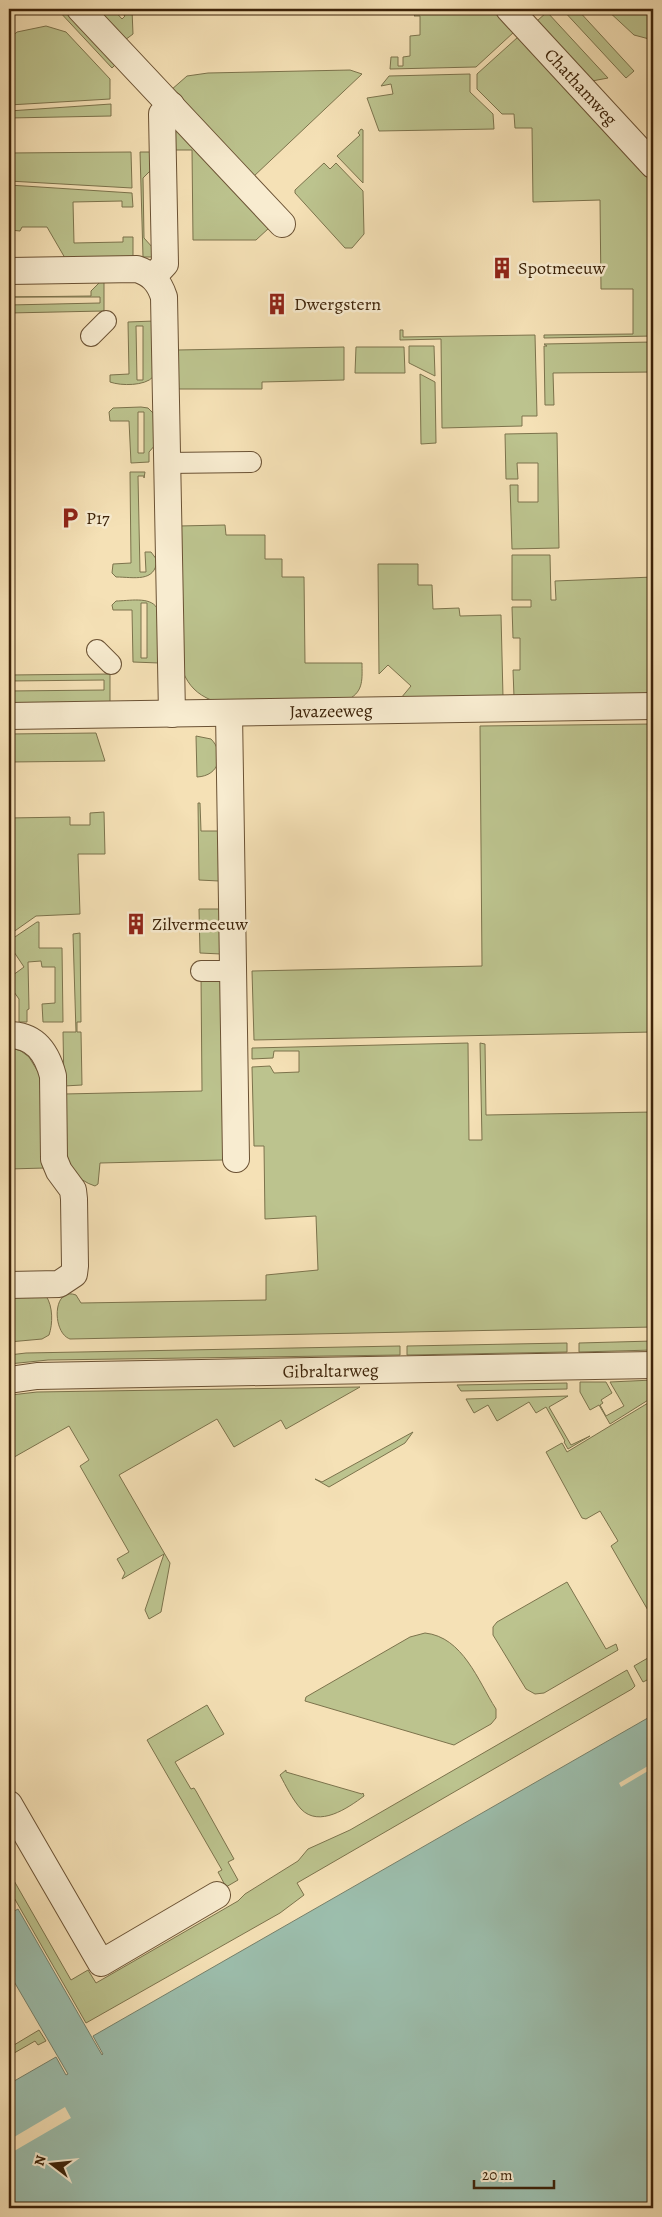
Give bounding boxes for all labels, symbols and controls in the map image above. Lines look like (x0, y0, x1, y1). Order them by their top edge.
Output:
street label: Chathamweg (539, 43, 623, 131)
building icon: Spotmeeuw (489, 255, 515, 281)
place label: Spotmeeuw (518, 256, 606, 280)
building icon: Dwergstern (264, 291, 290, 317)
place label: Dwergstern (294, 292, 381, 316)
parking icon: P17 (57, 505, 83, 531)
place label: P17 (86, 506, 110, 530)
street label: Javazeeweg (289, 698, 373, 724)
building icon: Zilvermeeuw (123, 911, 149, 937)
place label: Zilvermeeuw (152, 912, 248, 936)
street label: Gibraltarweg (282, 1358, 379, 1384)
north arrow (28, 2140, 78, 2190)
text: N (29, 2153, 51, 2168)
scale bar (474, 2157, 554, 2189)
text: 20 m (482, 2165, 513, 2185)

